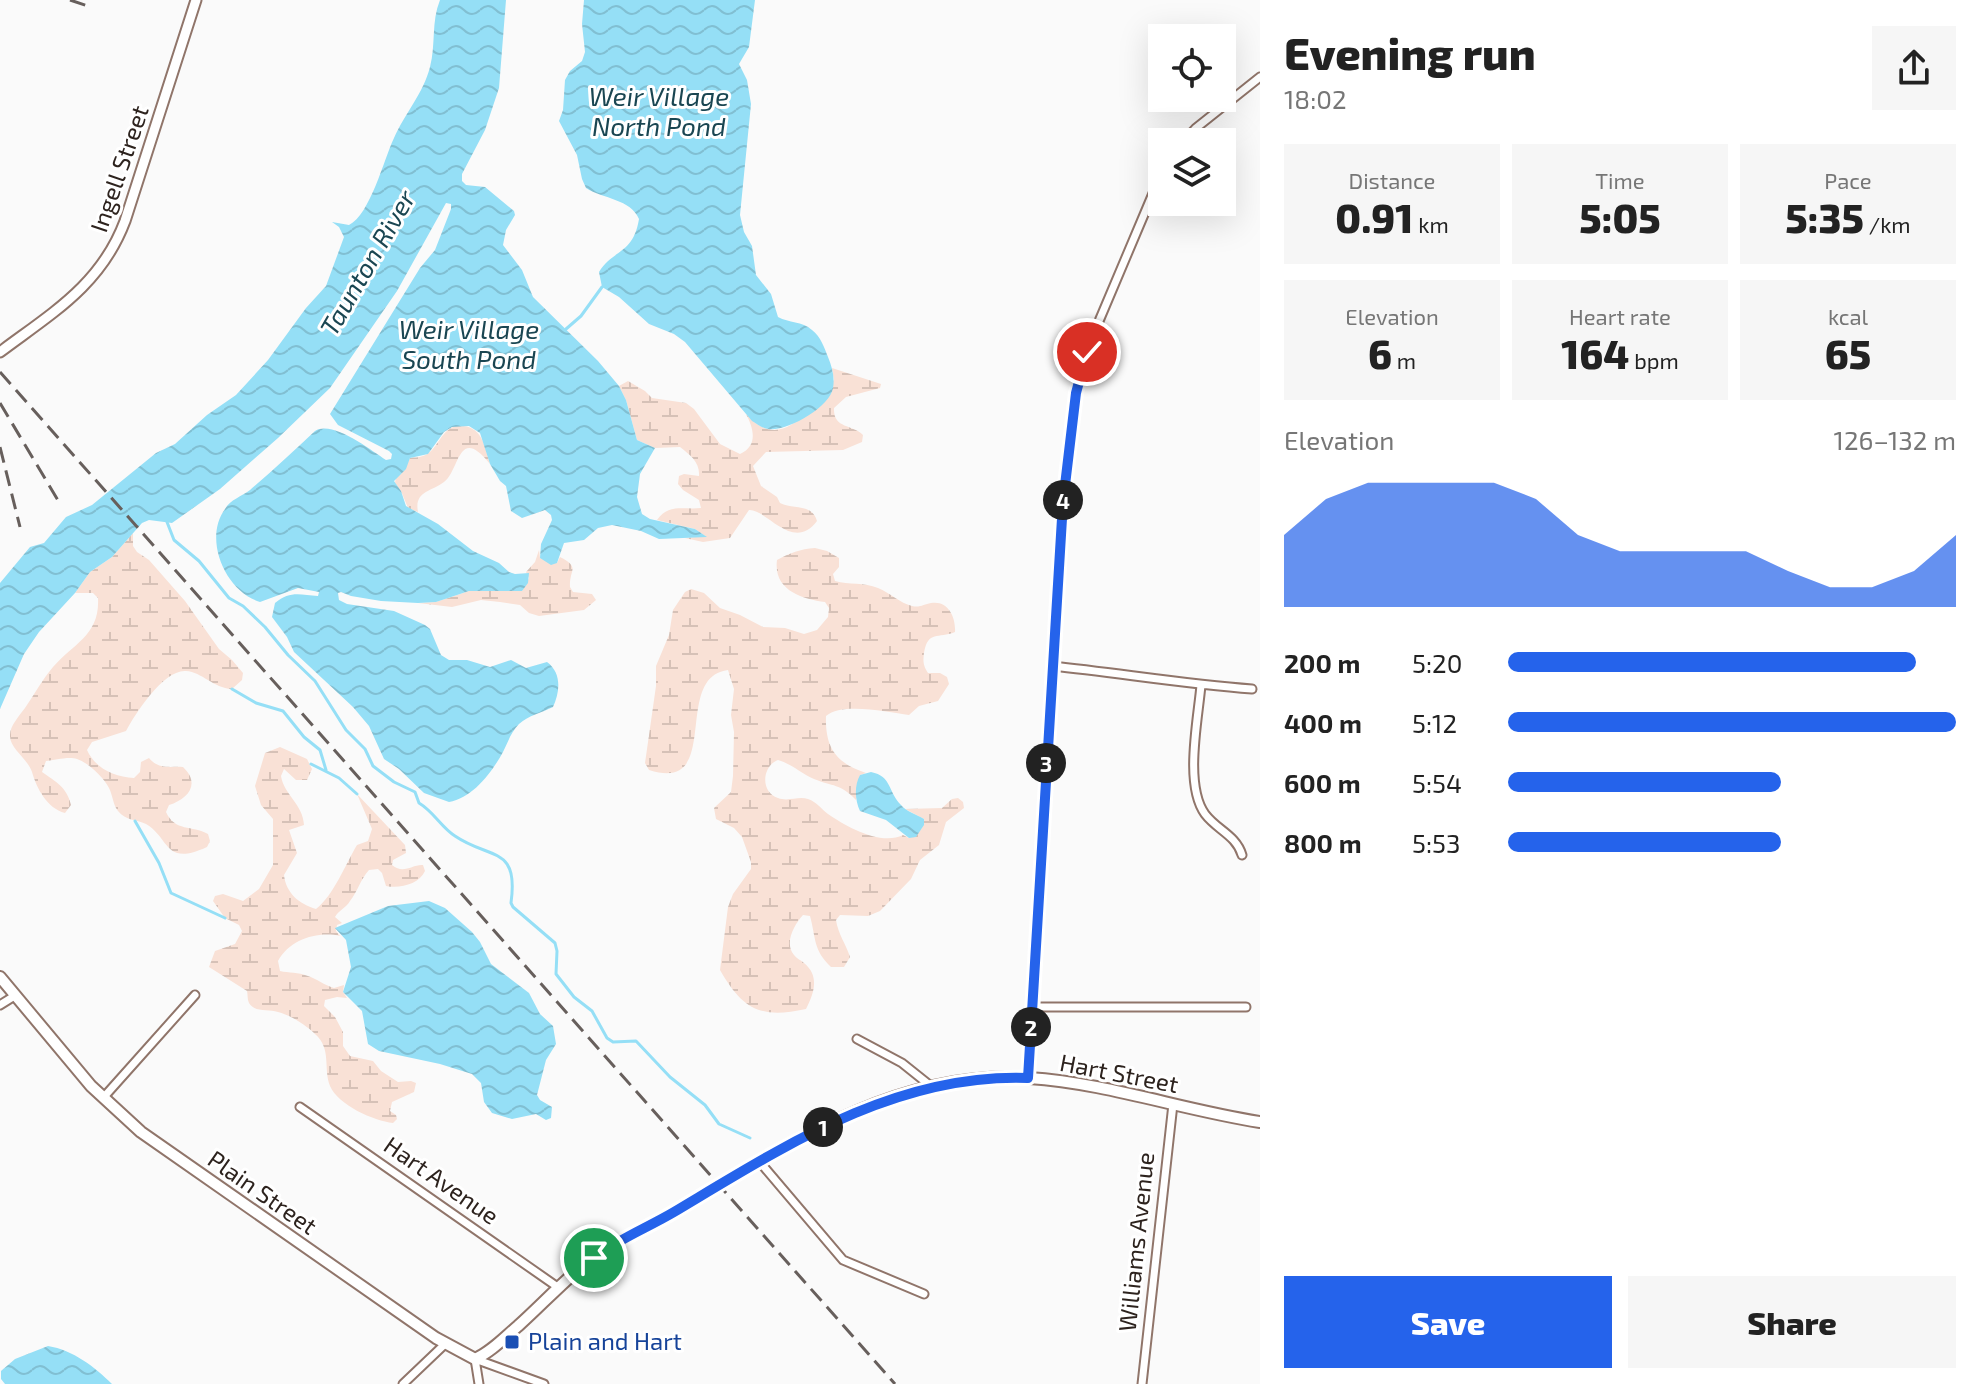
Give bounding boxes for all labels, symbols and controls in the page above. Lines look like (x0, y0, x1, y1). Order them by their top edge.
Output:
map controls (1148, 24, 1236, 216)
button: locate (1148, 24, 1236, 112)
text: Evening run (1284, 26, 1536, 79)
button: share (1872, 26, 1956, 110)
water label: Weir Village North Pond (589, 80, 729, 141)
text: 18:02 (1284, 83, 1347, 114)
street label: Ingell Street (83, 101, 154, 236)
button: layers (1148, 128, 1236, 216)
text: Distance (1349, 167, 1435, 193)
text: Time (1595, 167, 1645, 193)
text: Pace (1824, 167, 1872, 193)
water label: Taunton River (313, 183, 421, 340)
text: 0.91 (1335, 193, 1413, 241)
text: 5:05 (1579, 193, 1661, 241)
text: 5:35 (1785, 193, 1864, 241)
text: km (1413, 211, 1449, 237)
text: /km (1864, 211, 1911, 237)
text: Elevation (1345, 303, 1439, 329)
text: Heart rate (1569, 303, 1671, 329)
text: kcal (1828, 303, 1868, 329)
water label: Weir Village South Pond (399, 313, 539, 374)
pin (1053, 318, 1121, 386)
text: 6 (1368, 329, 1392, 377)
text: 164 (1561, 329, 1629, 377)
text: 65 (1825, 329, 1871, 377)
icon: check (1065, 330, 1109, 374)
text: m (1392, 347, 1416, 373)
text: bpm (1629, 347, 1679, 373)
text: Elevation (1284, 424, 1394, 455)
text: 126–132 m (1834, 424, 1956, 455)
pin: 4 (1043, 480, 1083, 520)
text: 4 (1056, 487, 1070, 513)
text: 200 m (1284, 647, 1360, 678)
text: 5:20 (1412, 647, 1462, 678)
text: 400 m (1284, 707, 1362, 738)
text: 5:12 (1412, 707, 1457, 738)
pin: 3 (1026, 743, 1066, 783)
text: 3 (1040, 750, 1052, 776)
text: 600 m (1284, 767, 1361, 798)
text: 5:54 (1412, 767, 1462, 798)
text: 800 m (1284, 827, 1362, 858)
text: 5:53 (1412, 827, 1460, 858)
pin: 2 (1011, 1007, 1051, 1047)
text: 2 (1025, 1014, 1037, 1040)
street label: Hart Street (1058, 1047, 1181, 1098)
pin: 1 (803, 1107, 843, 1147)
text: 1 (818, 1114, 828, 1140)
street label: Hart Avenue (379, 1130, 505, 1230)
street label: Plain Street (203, 1144, 323, 1240)
street label: Williams Avenue (1112, 1151, 1159, 1333)
pin (560, 1224, 628, 1292)
icon: arrive (572, 1236, 616, 1280)
button: Save (1284, 1276, 1612, 1368)
button: Share (1628, 1276, 1956, 1368)
place label: Plain and Hart (528, 1326, 682, 1355)
marker: Plain and Hart (503, 1333, 521, 1351)

